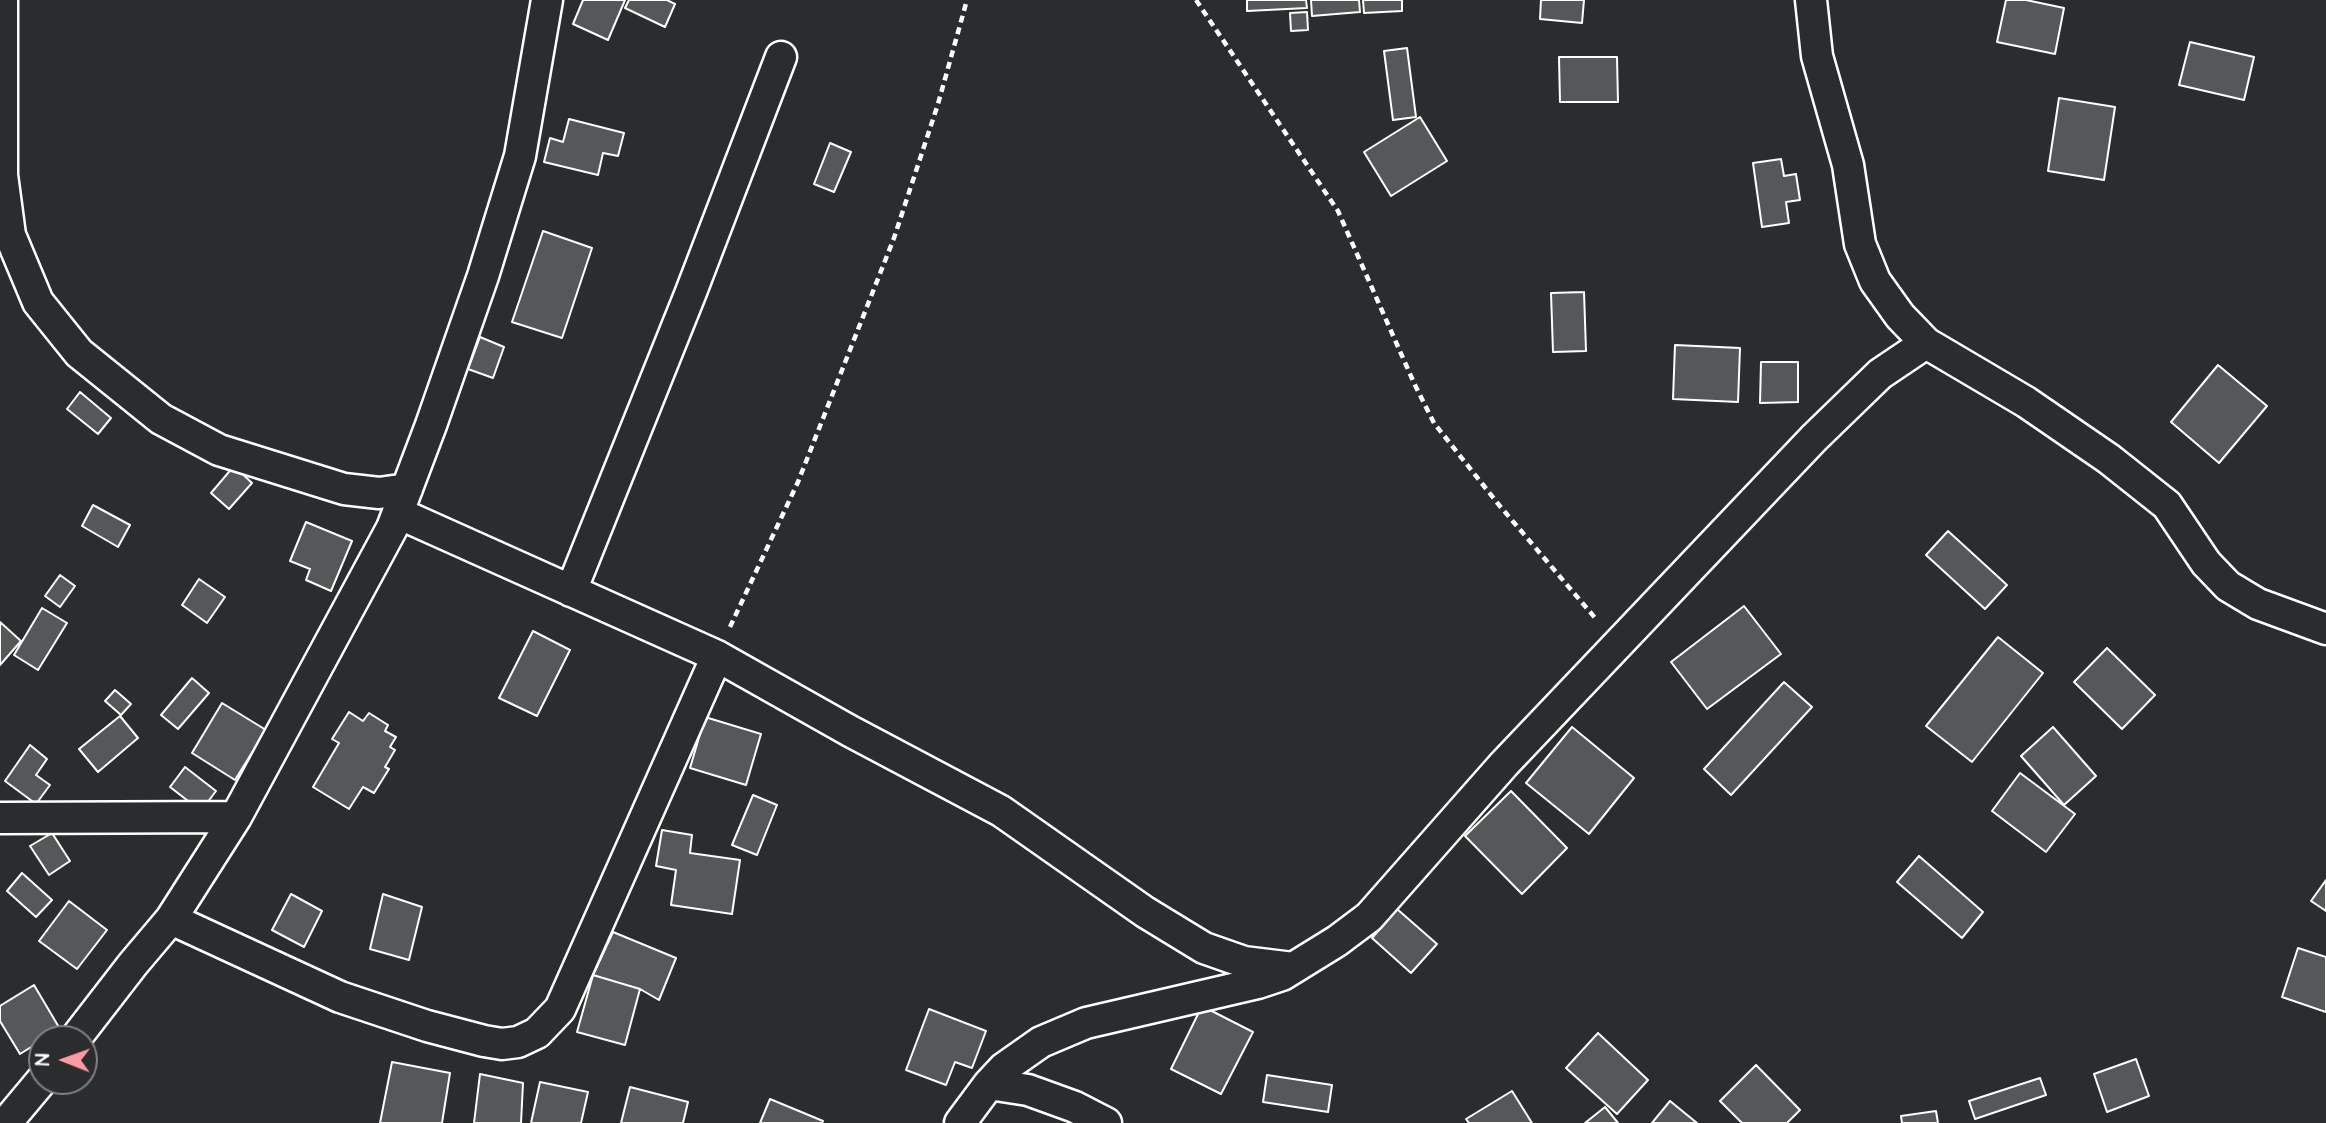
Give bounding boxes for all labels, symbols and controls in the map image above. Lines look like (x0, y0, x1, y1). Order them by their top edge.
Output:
north arrow (28, 1025, 98, 1095)
text: N (30, 1053, 57, 1066)

